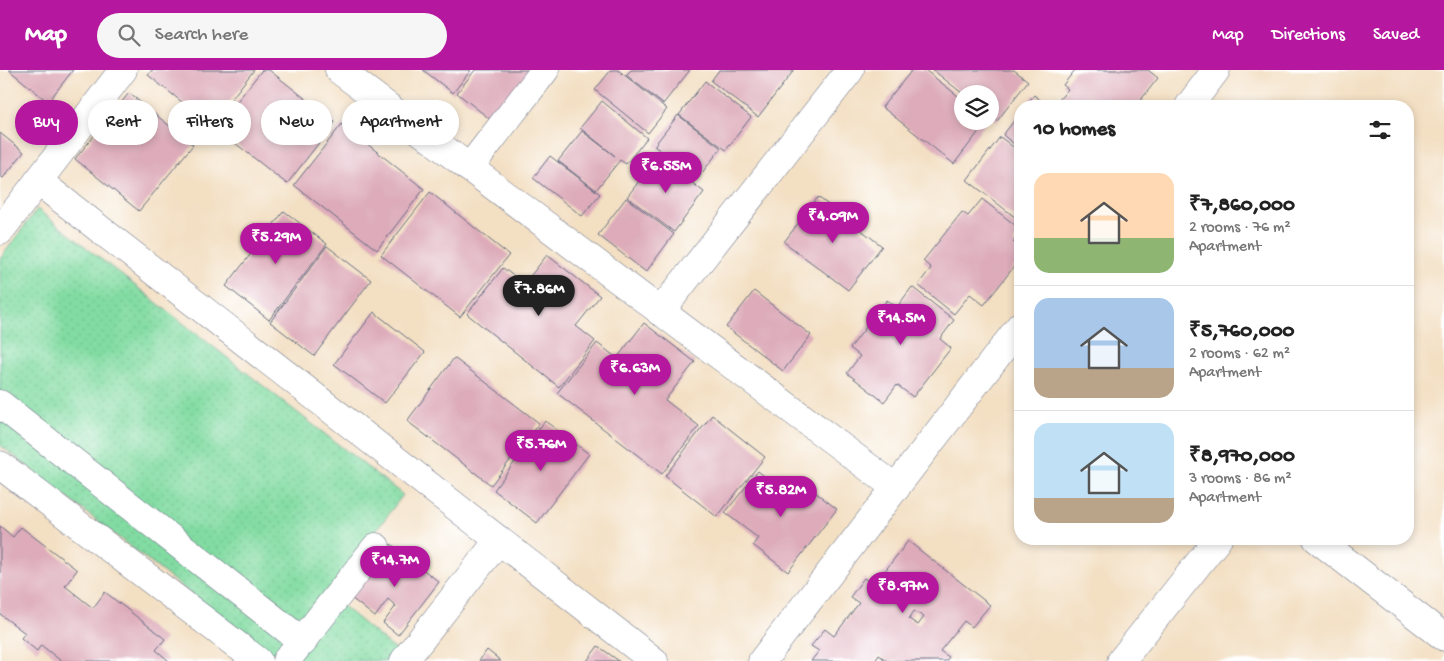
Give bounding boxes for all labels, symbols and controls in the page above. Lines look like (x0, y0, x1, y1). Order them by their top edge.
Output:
search box (97, 13, 447, 58)
text: Map (25, 21, 67, 50)
icon: search (115, 21, 143, 49)
text: Search here (155, 24, 248, 47)
text: Map (1212, 25, 1244, 46)
text: Directions (1272, 25, 1345, 46)
text: Saved (1373, 25, 1419, 46)
map controls (954, 85, 999, 130)
button: layers (954, 85, 999, 130)
chip: Buy (15, 100, 78, 145)
chip: Rent (88, 100, 158, 145)
chip: Filters (168, 100, 251, 145)
chip: New (261, 100, 332, 145)
chip: Apartment (342, 100, 459, 145)
icon: filters (1366, 116, 1394, 144)
text: 10 homes (1034, 118, 1115, 143)
pin: ₹6.55M (625, 152, 707, 194)
text: ₹6.55M (641, 158, 691, 177)
icon: home (1074, 193, 1134, 253)
text: ₹7,860,000 (1189, 194, 1295, 219)
pin: ₹4.09M (792, 202, 874, 244)
text: ₹4.09M (808, 208, 858, 227)
text: 2 rooms · 76 m² (1189, 219, 1291, 238)
pin: ₹5.29M (235, 222, 317, 265)
text: ₹5.29M (251, 229, 301, 248)
text: Apartment (1189, 238, 1261, 257)
pin: ₹7.86M (498, 274, 580, 317)
text: ₹7.86M (514, 281, 564, 300)
pin: ₹14.5M (860, 304, 942, 346)
text: ₹14.5M (877, 310, 925, 329)
icon: home (1074, 318, 1134, 378)
text: ₹5,760,000 (1189, 320, 1295, 345)
text: 2 rooms · 62 m² (1189, 345, 1290, 364)
pin: ₹6.63M (594, 354, 676, 396)
text: ₹6.63M (610, 360, 660, 379)
text: Apartment (1189, 364, 1261, 383)
pin: ₹5.76M (500, 430, 582, 472)
text: ₹5.76M (516, 436, 566, 455)
icon: home (1074, 443, 1134, 503)
text: ₹8,970,000 (1189, 445, 1295, 470)
text: 3 rooms · 86 m² (1189, 470, 1292, 489)
pin: ₹5.82M (740, 476, 822, 518)
text: ₹5.82M (756, 482, 806, 501)
text: Apartment (1189, 489, 1261, 508)
pin: ₹14.7M (354, 546, 436, 588)
text: ₹14.7M (371, 552, 419, 571)
pin: ₹8.97M (862, 572, 944, 614)
text: ₹8.97M (878, 578, 928, 597)

